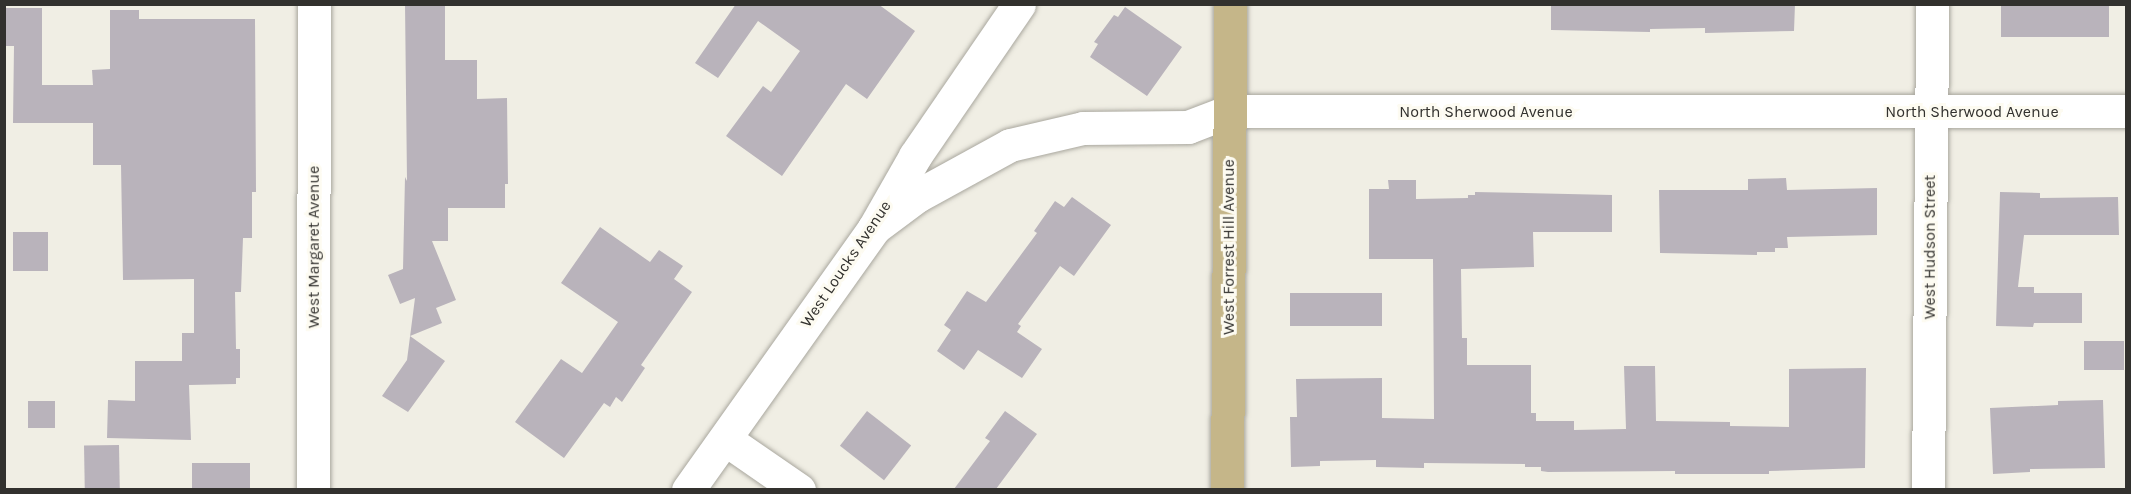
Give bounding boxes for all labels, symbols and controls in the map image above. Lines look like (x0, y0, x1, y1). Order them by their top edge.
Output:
street label: North Sherwood Avenue (1399, 102, 1573, 122)
street label: North Sherwood Avenue (1885, 102, 2059, 122)
street label: West Forrest Hill Avenue (1219, 159, 1239, 335)
street label: West Margaret Avenue (304, 166, 324, 328)
street label: West Hudson Street (1920, 175, 1940, 319)
street label: West Loucks Avenue (797, 197, 895, 331)

